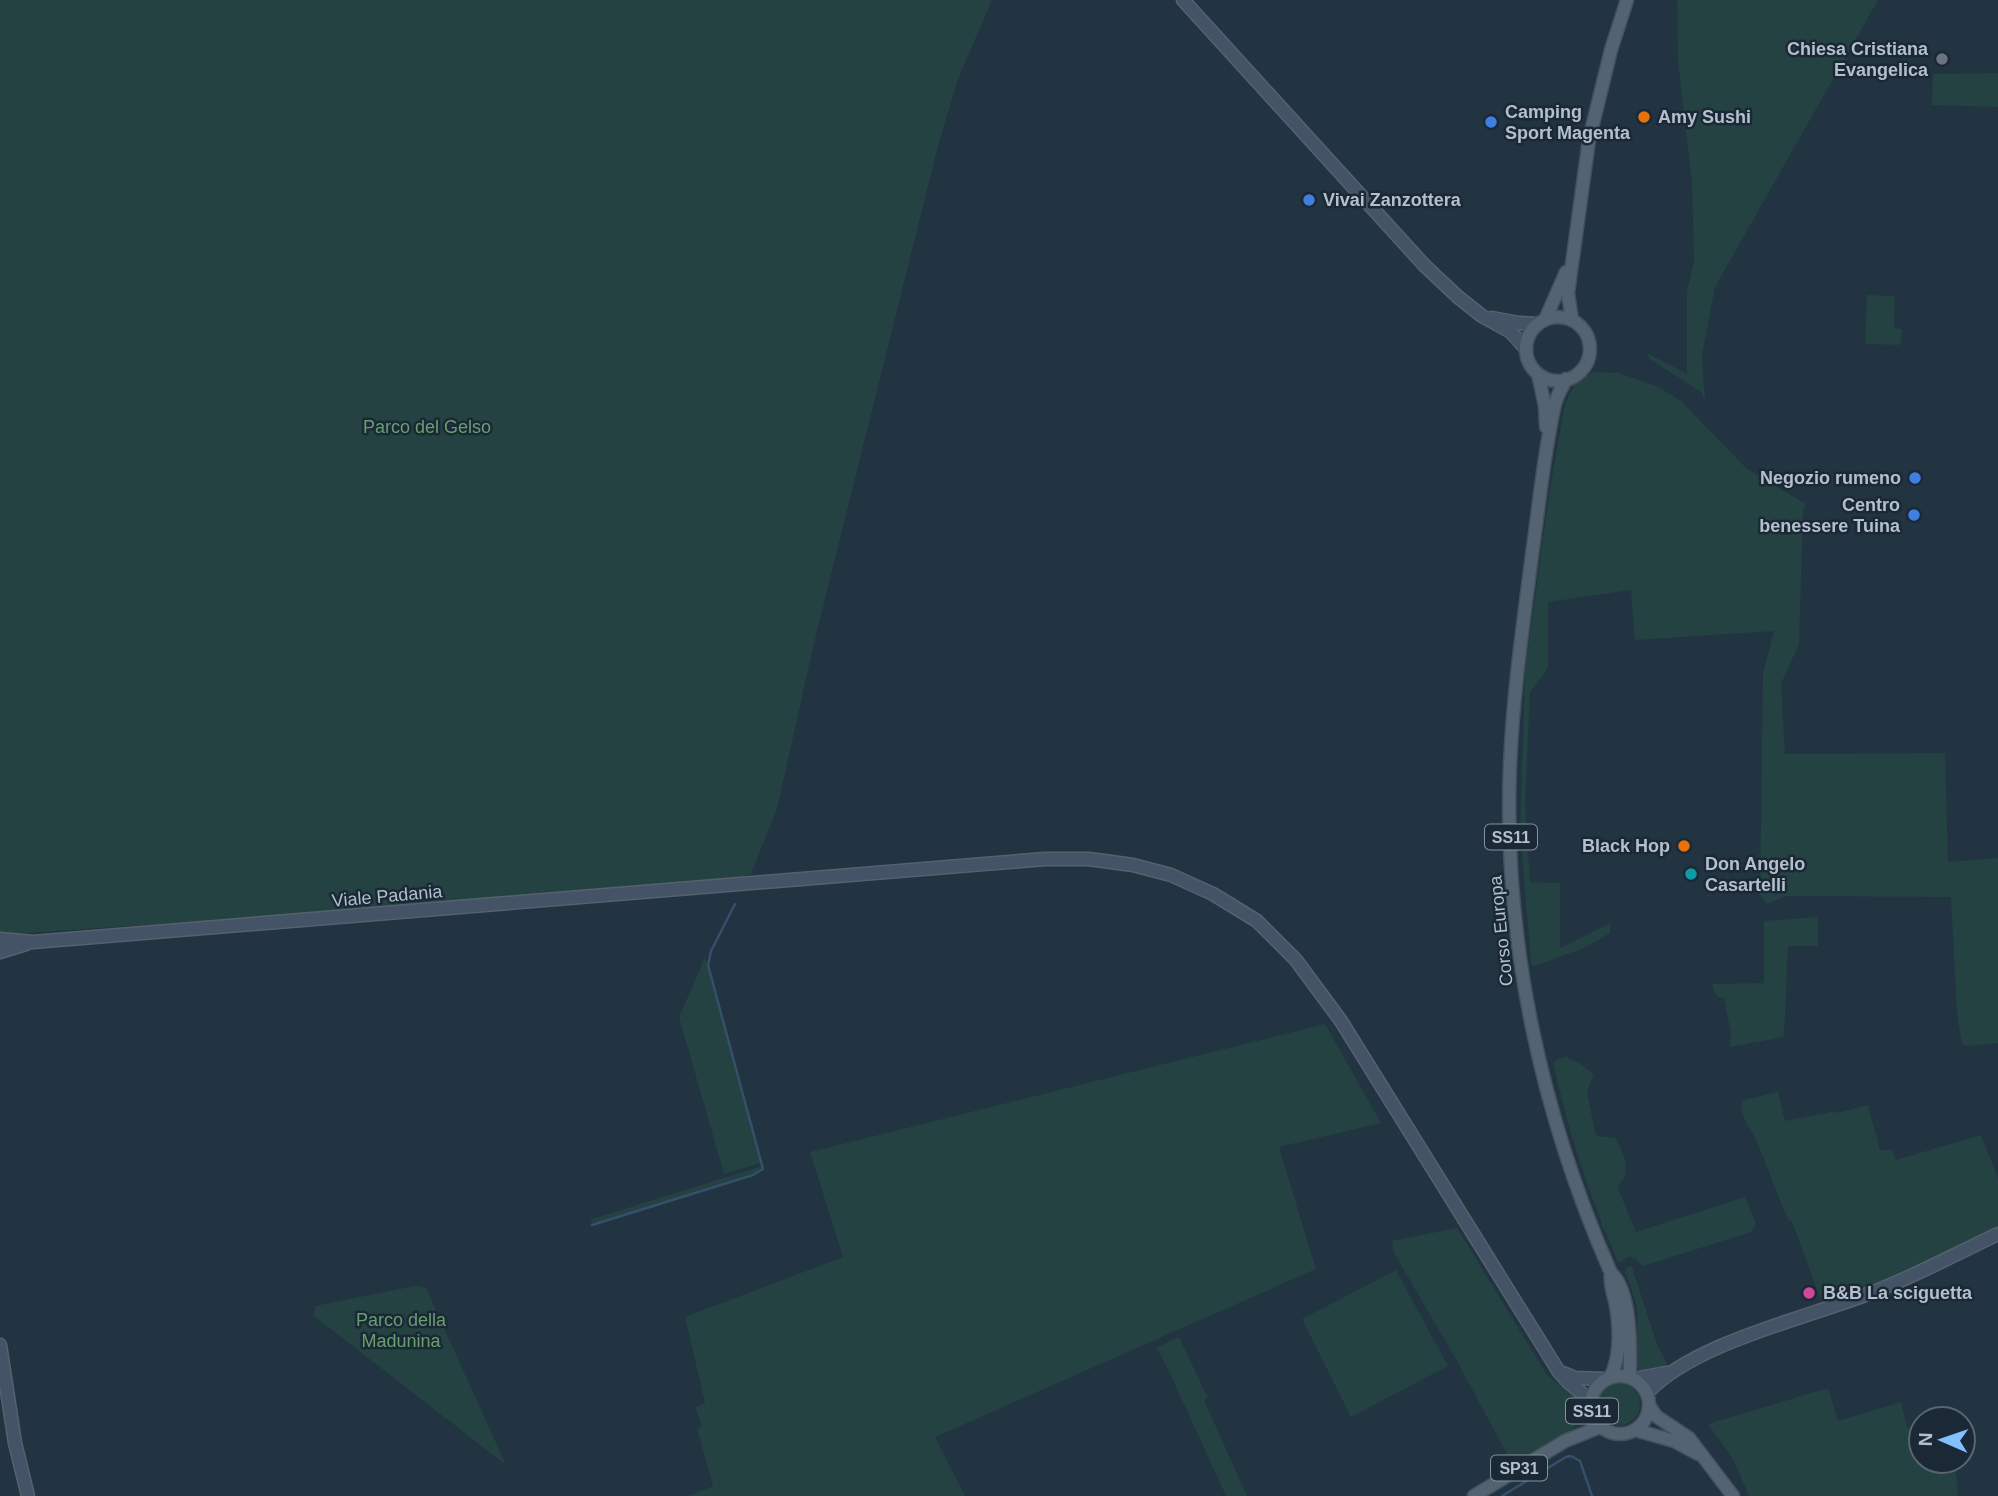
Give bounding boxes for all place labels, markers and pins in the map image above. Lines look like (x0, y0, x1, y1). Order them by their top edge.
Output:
place label: Chiesa Cristiana Evangelica (1787, 39, 1929, 80)
marker: Chiesa Cristiana Evangelica (1934, 51, 1950, 67)
place label: Camping Sport Magenta (1505, 102, 1631, 143)
place label: Amy Sushi (1658, 107, 1751, 127)
marker: Amy Sushi (1636, 109, 1652, 125)
marker: Camping Sport Magenta (1483, 114, 1499, 130)
place label: Vivai Zanzottera (1323, 190, 1462, 210)
marker: Vivai Zanzottera (1301, 192, 1317, 208)
place label: Negozio rumeno (1760, 468, 1901, 488)
marker: Negozio rumeno (1907, 470, 1923, 486)
place label: Centro benessere Tuina (1759, 495, 1901, 536)
marker: Centro benessere Tuina (1906, 507, 1922, 523)
place label: Black Hop (1582, 836, 1670, 856)
marker: Black Hop (1676, 838, 1692, 854)
place label: Don Angelo Casartelli (1705, 854, 1805, 895)
marker: Don Angelo Casartelli (1683, 866, 1699, 882)
place label: B&B La sciguetta (1823, 1283, 1973, 1303)
marker: B&B La sciguetta (1801, 1285, 1817, 1301)

